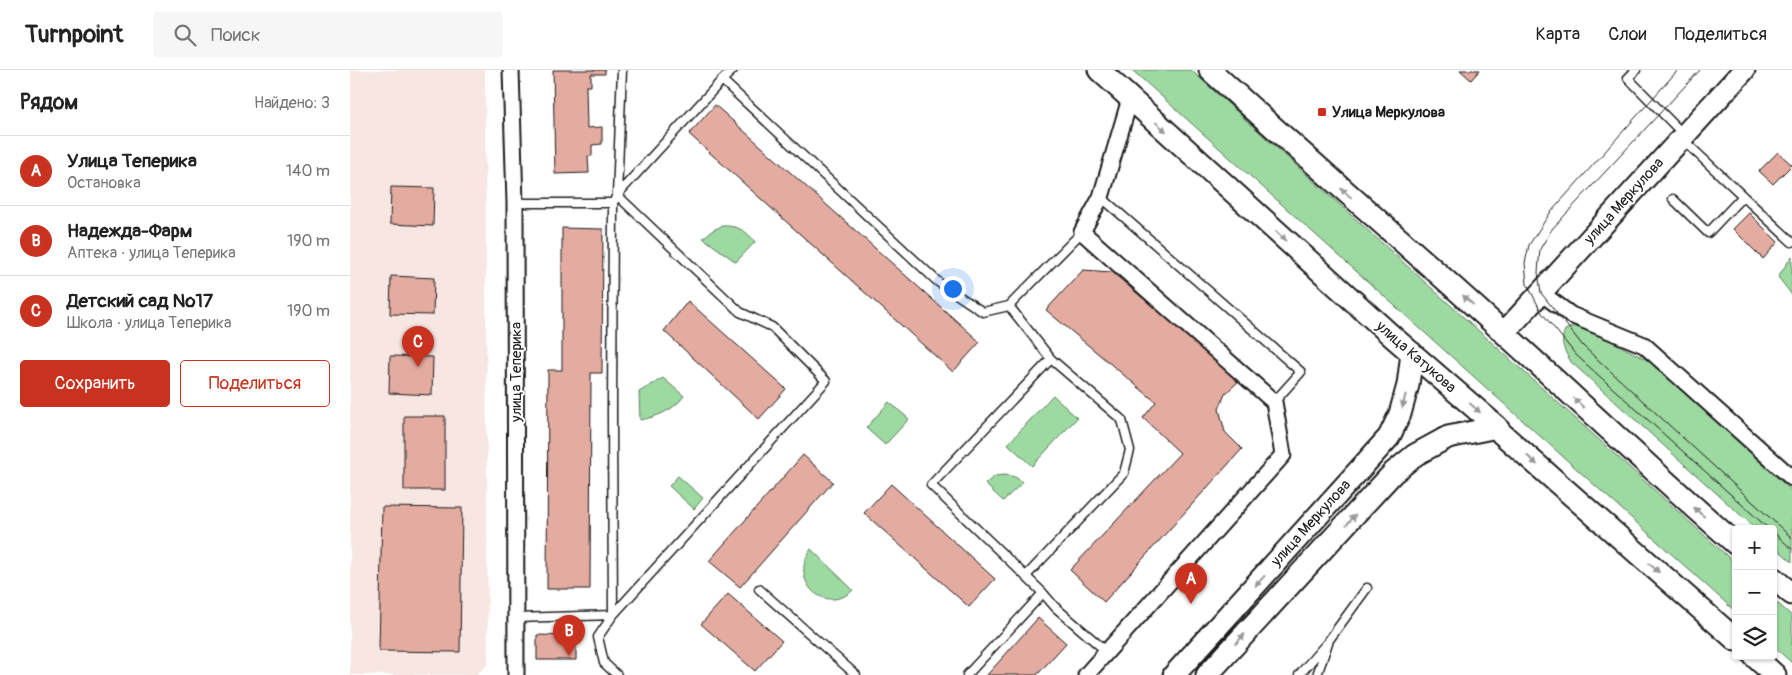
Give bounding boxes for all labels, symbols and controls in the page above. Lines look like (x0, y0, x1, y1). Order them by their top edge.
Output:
search box (153, 12, 503, 57)
text: Turnpoint (25, 20, 123, 49)
icon: search (171, 21, 199, 49)
text: Поиск (211, 23, 261, 47)
text: Карта (1536, 23, 1580, 46)
text: Слои (1608, 23, 1646, 46)
text: Поделиться (1674, 23, 1767, 46)
text: Рядом (20, 89, 78, 116)
text: Найдено: 3 (254, 93, 330, 113)
place label: Улица Меркулова (1332, 103, 1445, 122)
marker: Улица Меркулова (1316, 106, 1328, 118)
one-way arrow (1154, 121, 1166, 133)
text: Улица Теперика (67, 149, 197, 173)
street label: улица Меркулова (1579, 154, 1668, 249)
text: A (31, 161, 41, 181)
text: 140 m (286, 161, 330, 181)
text: Остановка (67, 173, 141, 193)
one-way arrow (1340, 188, 1352, 199)
text: Надежда-Фарм (67, 219, 192, 243)
one-way arrow (1275, 230, 1287, 242)
text: B (31, 231, 41, 251)
text: 190 m (287, 231, 330, 251)
text: Аптека · улица Теперика (67, 243, 236, 263)
your location (940, 276, 966, 302)
text: Детский сад №17 (67, 289, 213, 313)
one-way arrow (1461, 295, 1474, 306)
text: C (31, 301, 41, 321)
text: 190 m (287, 301, 330, 321)
text: Школа · улица Теперика (67, 313, 231, 333)
street label: улица Катукова (1371, 316, 1460, 397)
street label: улица Теперика (507, 322, 526, 423)
pin: C (402, 326, 434, 367)
button: Сохранить (20, 360, 170, 407)
button: Поделиться (180, 360, 330, 407)
one-way arrow (1400, 393, 1408, 408)
one-way arrow (1573, 397, 1585, 409)
one-way arrow (1469, 402, 1481, 414)
one-way arrow (1526, 454, 1538, 466)
street label: улица Меркулова (1266, 476, 1355, 571)
one-way arrow (1694, 506, 1706, 518)
one-way arrow (1345, 515, 1357, 527)
map controls (1732, 525, 1777, 660)
button: + (1732, 525, 1777, 570)
one-way arrow (1647, 562, 1660, 573)
pin: A (1175, 563, 1207, 604)
button: − (1732, 570, 1777, 615)
one-way arrow (1254, 574, 1266, 586)
pin: B (553, 615, 585, 656)
button: layers (1732, 615, 1777, 660)
one-way arrow (1234, 633, 1246, 645)

